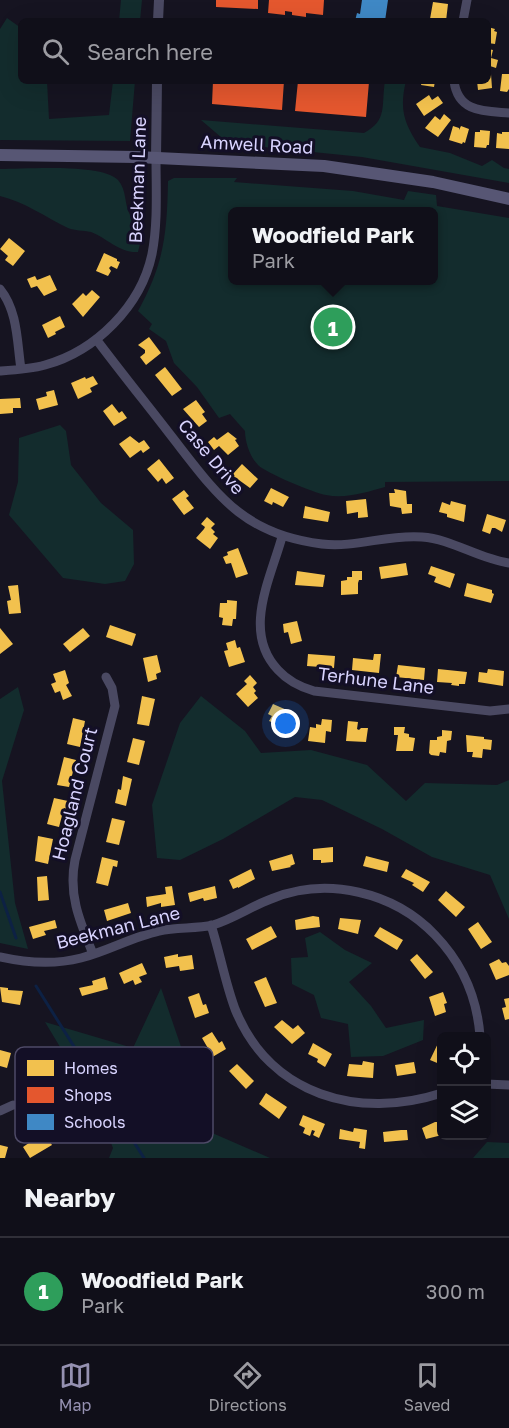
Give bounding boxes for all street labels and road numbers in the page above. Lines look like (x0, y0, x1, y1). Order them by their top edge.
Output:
street label: Beekman Lane (124, 116, 150, 244)
street label: Amwell Road (200, 130, 314, 158)
street label: Case Drive (174, 414, 250, 498)
street label: Terhune Lane (317, 662, 436, 698)
street label: Hoagland Court (47, 725, 101, 863)
street label: Beekman Lane (54, 901, 182, 953)

